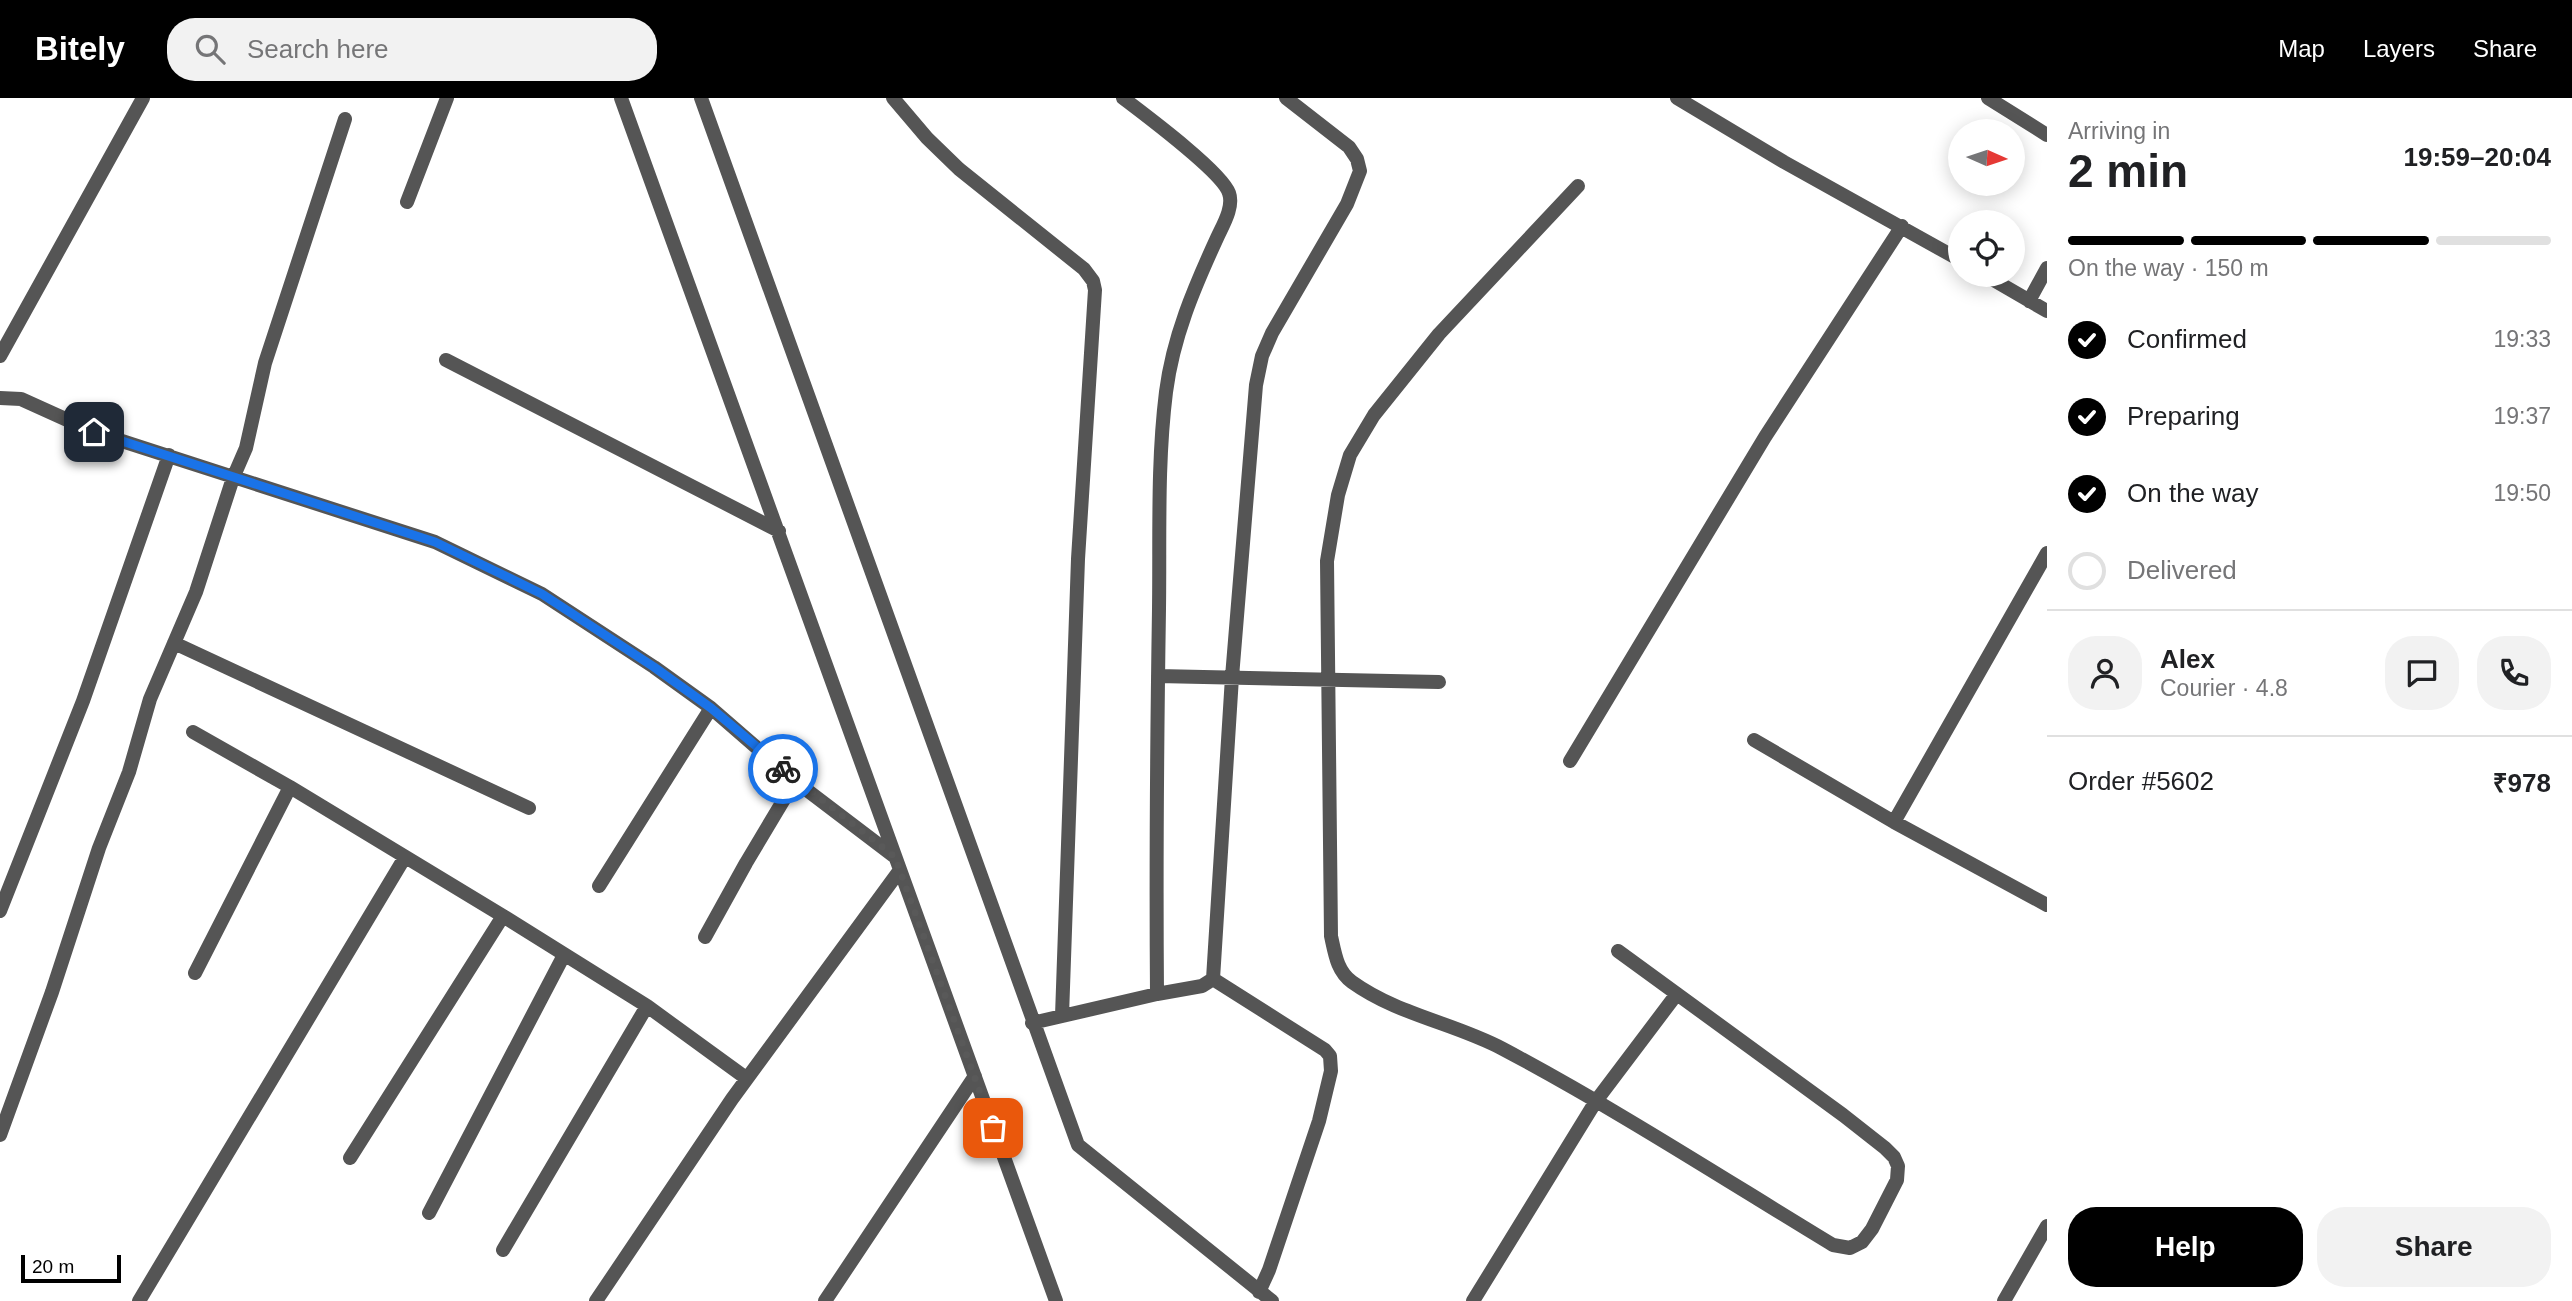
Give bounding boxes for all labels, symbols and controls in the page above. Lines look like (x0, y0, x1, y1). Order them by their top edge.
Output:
search box (167, 18, 657, 81)
text: Bitely (35, 30, 125, 67)
icon: search (191, 30, 229, 68)
text: Search here (247, 34, 389, 64)
text: Map (2278, 35, 2325, 62)
text: Layers (2363, 35, 2435, 62)
text: Share (2473, 35, 2537, 62)
text: Arriving in (2068, 118, 2170, 144)
north arrow (1948, 119, 2025, 196)
map controls (1948, 119, 2025, 287)
text: 19:59–20:04 (2404, 142, 2551, 172)
text: 2 min (2068, 145, 2188, 197)
button: locate (1948, 210, 2025, 287)
text: On the way · 150 m (2068, 255, 2269, 281)
icon: check (2068, 321, 2106, 359)
text: Confirmed (2127, 324, 2247, 354)
text: 19:33 (2493, 326, 2551, 352)
icon: check (2068, 398, 2106, 436)
text: Preparing (2127, 401, 2240, 431)
pin (64, 402, 124, 462)
text: 19:37 (2493, 403, 2551, 429)
icon: home (75, 413, 113, 451)
icon: check (2068, 475, 2106, 513)
text: On the way (2127, 478, 2259, 508)
text: 19:50 (2493, 480, 2551, 506)
text: Delivered (2127, 555, 2237, 585)
button: person (2068, 636, 2142, 710)
button: chat (2385, 636, 2459, 710)
button: phone (2477, 636, 2551, 710)
text: Alex (2160, 644, 2215, 674)
text: Courier · 4.8 (2160, 675, 2288, 701)
courier (748, 734, 818, 804)
icon: bike (764, 750, 802, 788)
text: Order #5602 (2068, 766, 2214, 796)
text: ₹978 (2493, 768, 2551, 798)
pin (963, 1098, 1023, 1158)
icon: bag (974, 1109, 1012, 1147)
button: Help (2068, 1207, 2303, 1287)
button: Share (2317, 1207, 2551, 1287)
scale bar (21, 1252, 121, 1284)
text: 20 m (32, 1256, 74, 1277)

